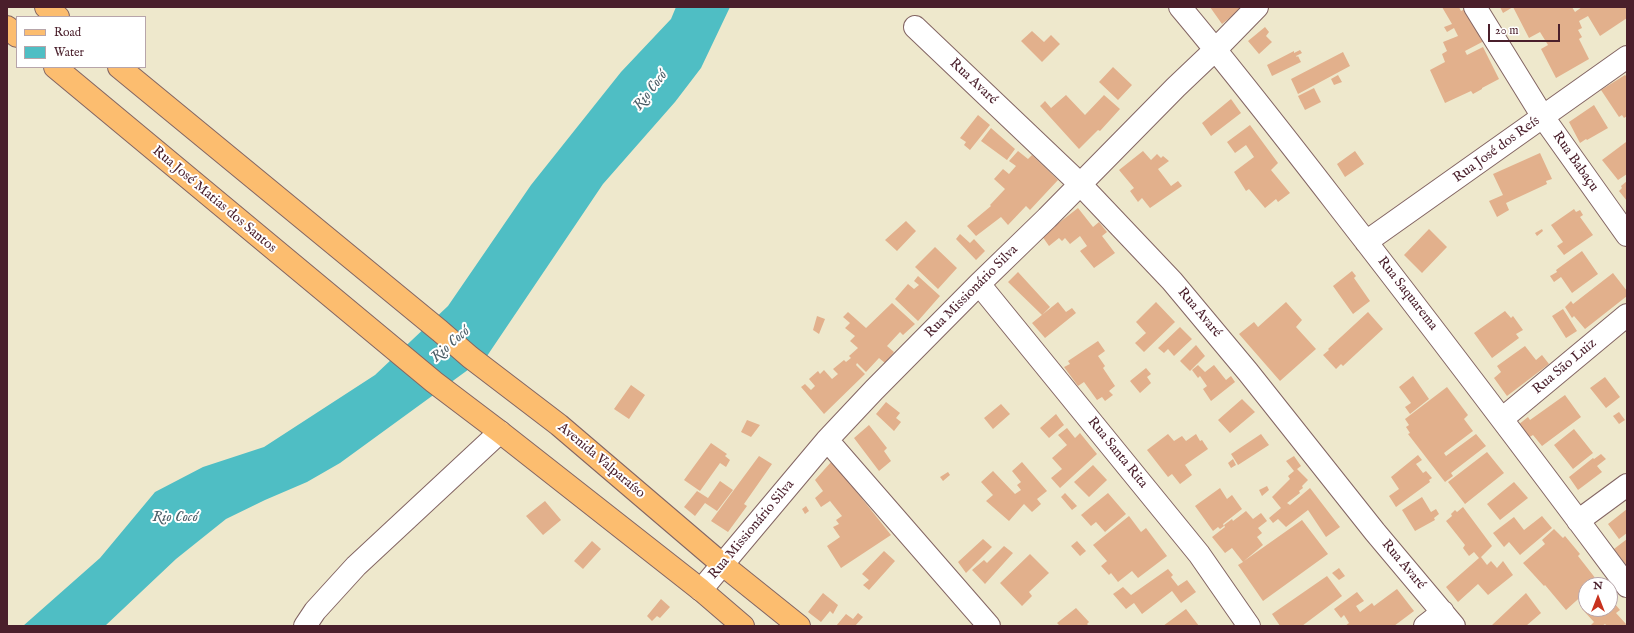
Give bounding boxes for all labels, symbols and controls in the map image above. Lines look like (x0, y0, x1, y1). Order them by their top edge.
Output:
legend (16, 16, 146, 68)
scale bar (1490, 16, 1562, 42)
text: 20 m (1495, 23, 1518, 38)
text: Road (54, 25, 81, 40)
text: Water (54, 45, 84, 60)
street label: Rua Avaré (945, 55, 1001, 109)
water label: Rio Cocó (630, 67, 672, 115)
street label: Rua José dos Reís (1450, 113, 1544, 187)
street label: Rua Babaçu (1548, 129, 1602, 195)
street label: Rua José Matias dos Santos (149, 143, 279, 257)
street label: Rua Missionário Silva (922, 242, 1022, 342)
street label: Rua Saquarema (1373, 254, 1441, 334)
street label: Rua Avaré (1173, 285, 1225, 341)
water label: Rio Cocó (428, 323, 474, 367)
street label: Rua São Luiz (1530, 335, 1600, 399)
street label: Rua Santa Rita (1083, 414, 1151, 492)
street label: Avenida Valparaíso (554, 420, 648, 502)
street label: Rua Missionário Silva (706, 477, 798, 583)
water label: Rio Cocó (152, 509, 198, 527)
street label: Rua Avaré (1377, 537, 1429, 593)
north arrow (1578, 577, 1618, 617)
text: N (1593, 579, 1603, 593)

